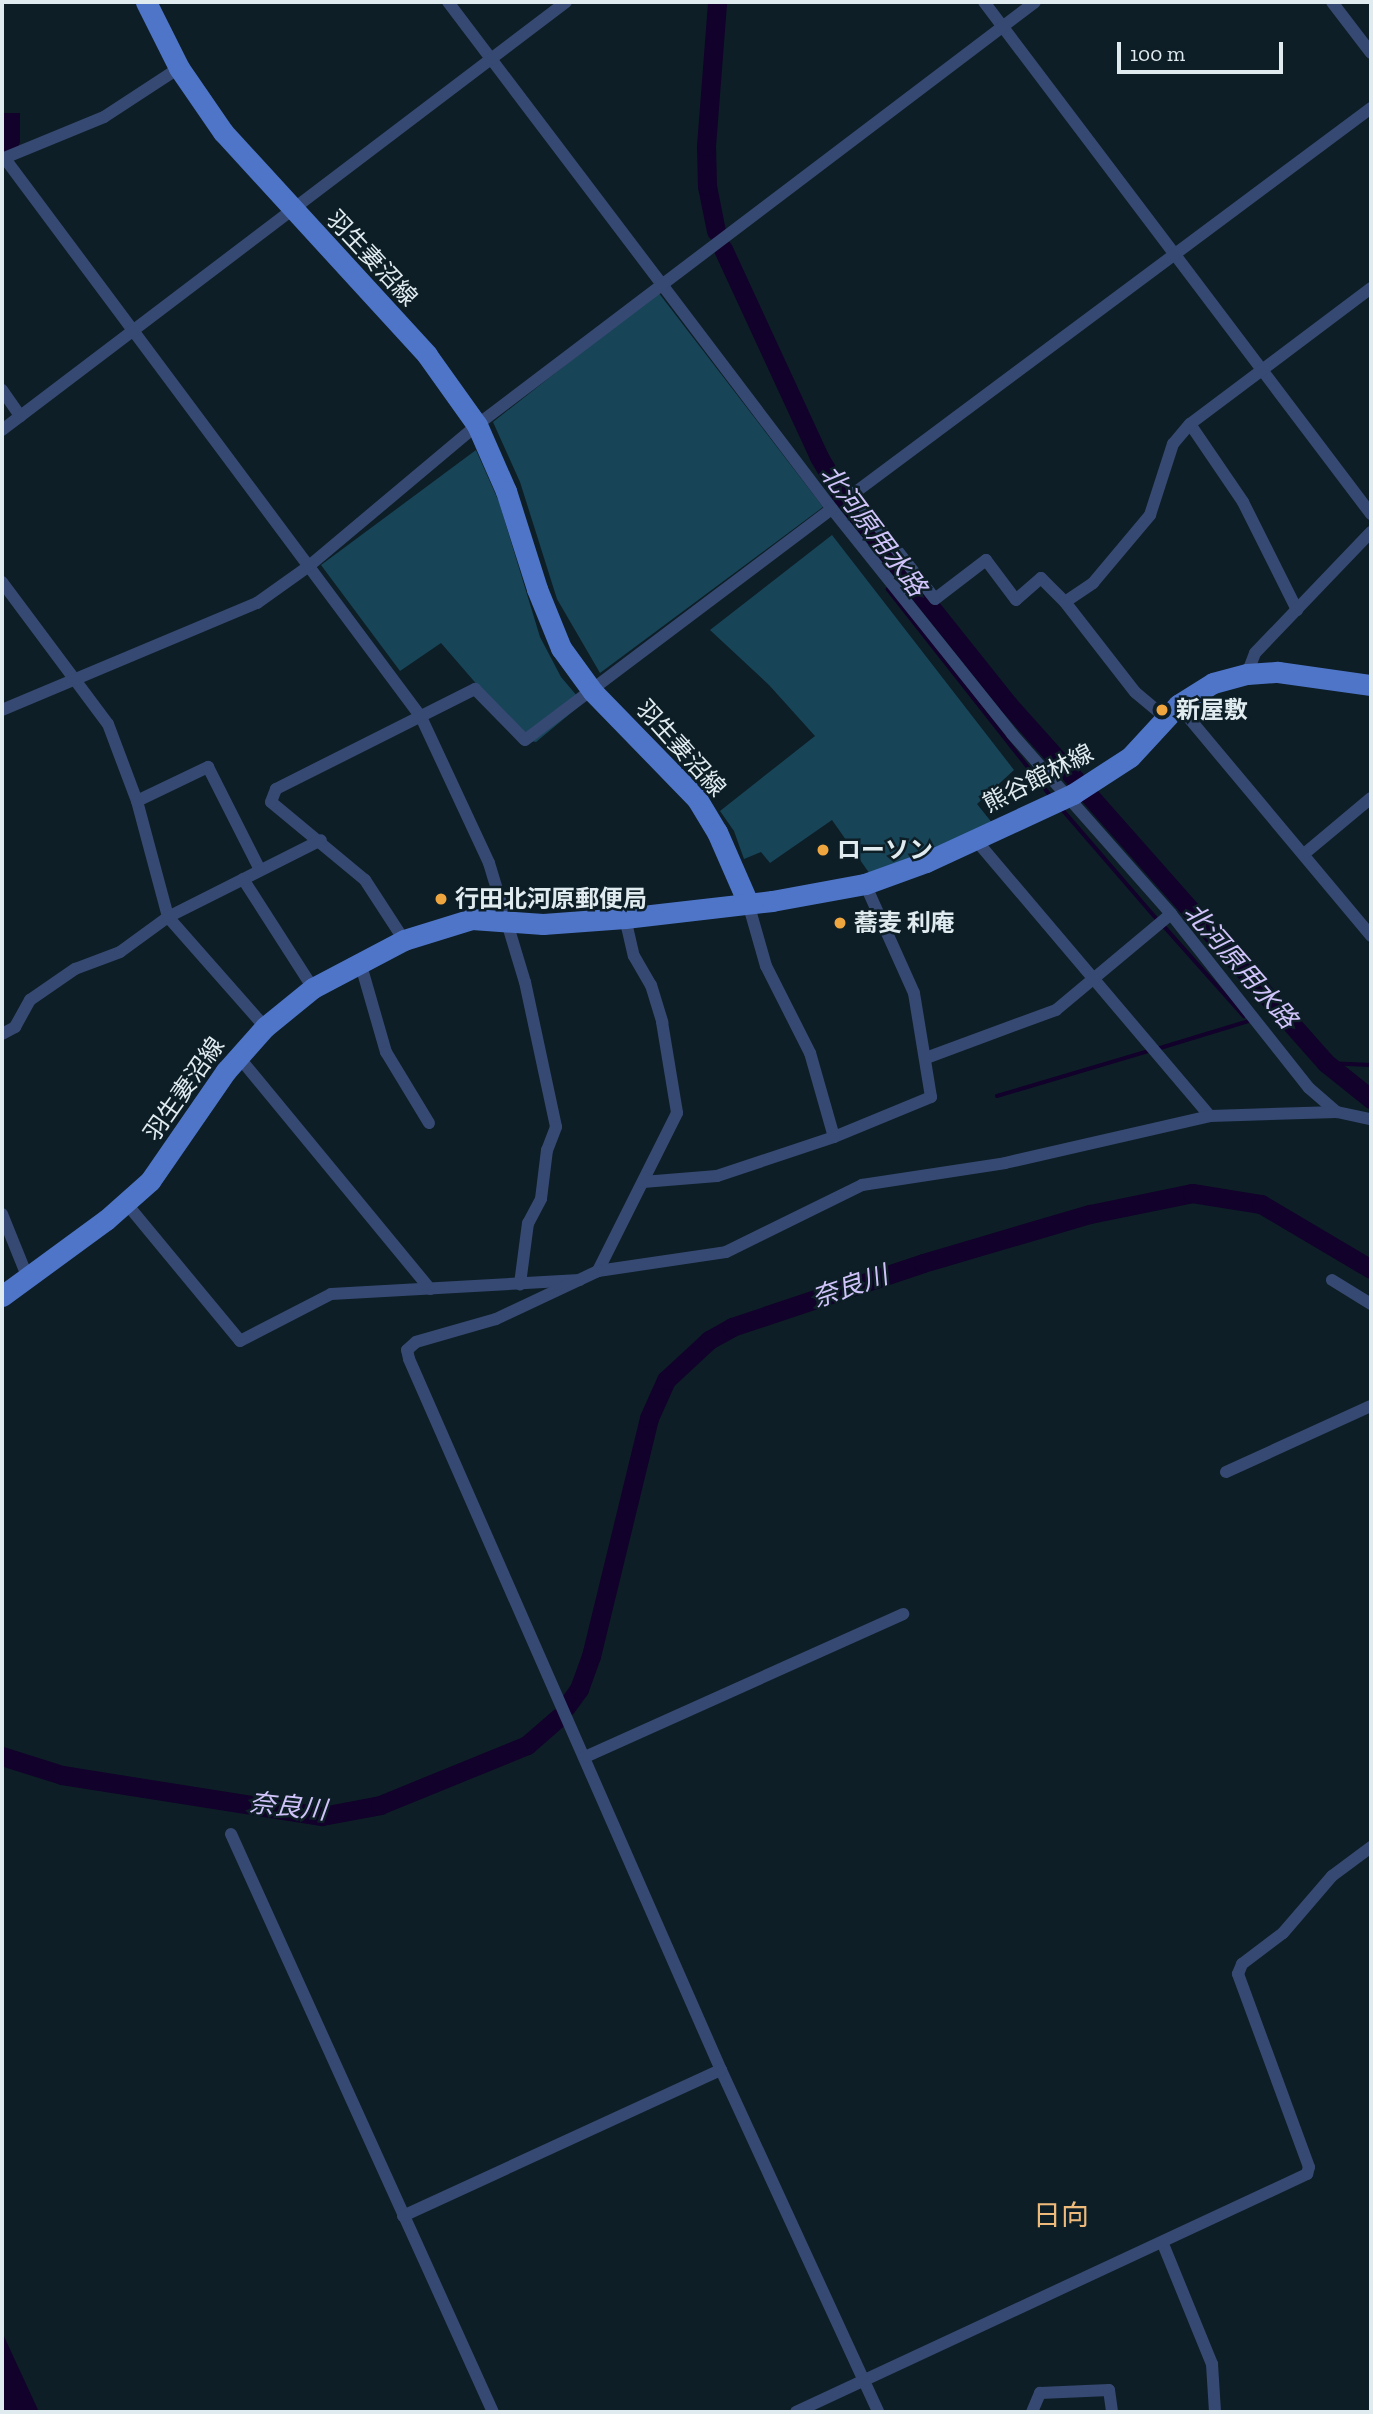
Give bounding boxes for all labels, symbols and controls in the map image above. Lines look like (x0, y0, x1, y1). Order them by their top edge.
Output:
scale bar (1121, 28, 1287, 72)
text: 100 m (1130, 41, 1185, 66)
street label: 羽生妻沼線 (321, 204, 423, 312)
water label: 北河原用水路 (814, 459, 932, 603)
street label: 羽生妻沼線 (630, 694, 732, 802)
place label: 新屋敷 (1176, 696, 1248, 724)
marker: 新屋敷 (1154, 702, 1170, 718)
street label: 熊谷館林線 (978, 738, 1098, 818)
place label: ローソン (837, 836, 933, 864)
marker: ローソン (815, 842, 831, 858)
place label: 行田北河原郵便局 (455, 885, 647, 913)
marker: 行田北河原郵便局 (433, 891, 449, 907)
water label: 北河原用水路 (1177, 897, 1303, 1035)
place label: 蕎麦 利庵 (854, 909, 954, 937)
marker: 蕎麦 利庵 (832, 915, 848, 931)
street label: 羽生妻沼線 (138, 1032, 230, 1146)
water label: 奈良川 (808, 1260, 892, 1314)
water label: 奈良川 (248, 1787, 328, 1827)
district label: 日向 (1033, 2199, 1089, 2233)

